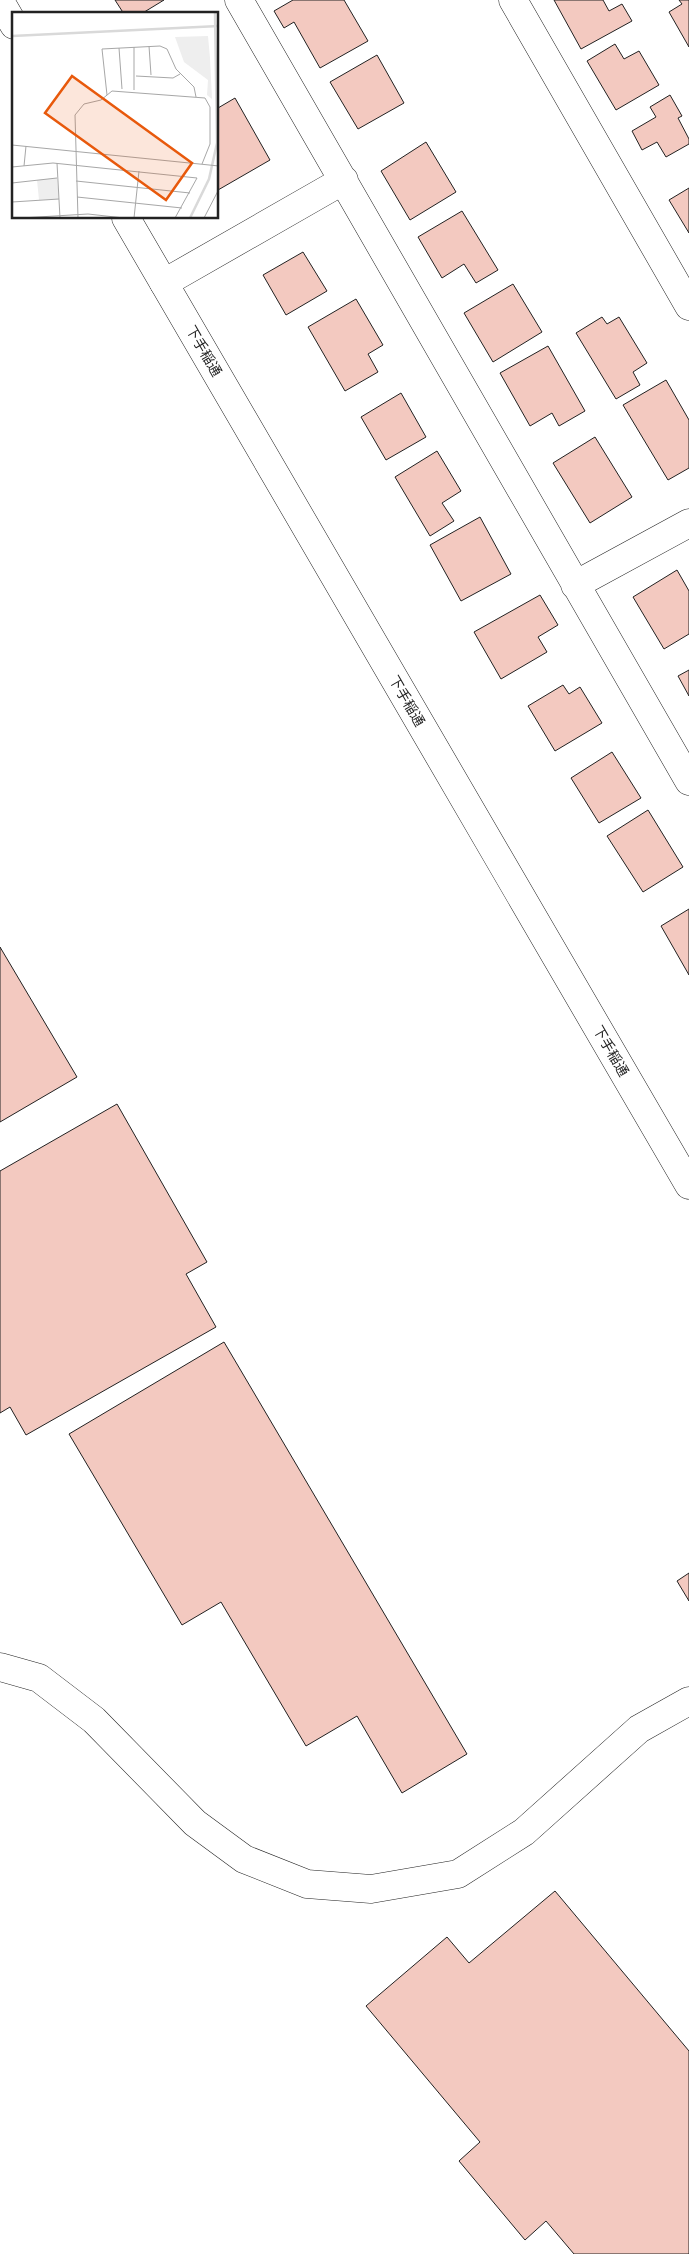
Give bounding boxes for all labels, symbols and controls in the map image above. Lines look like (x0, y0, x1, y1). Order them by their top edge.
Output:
inset map (12, 12, 219, 219)
street label: 下手稲通 (183, 323, 225, 379)
street label: 下手稲通 (386, 673, 428, 729)
street label: 下手稲通 (590, 1023, 632, 1079)

